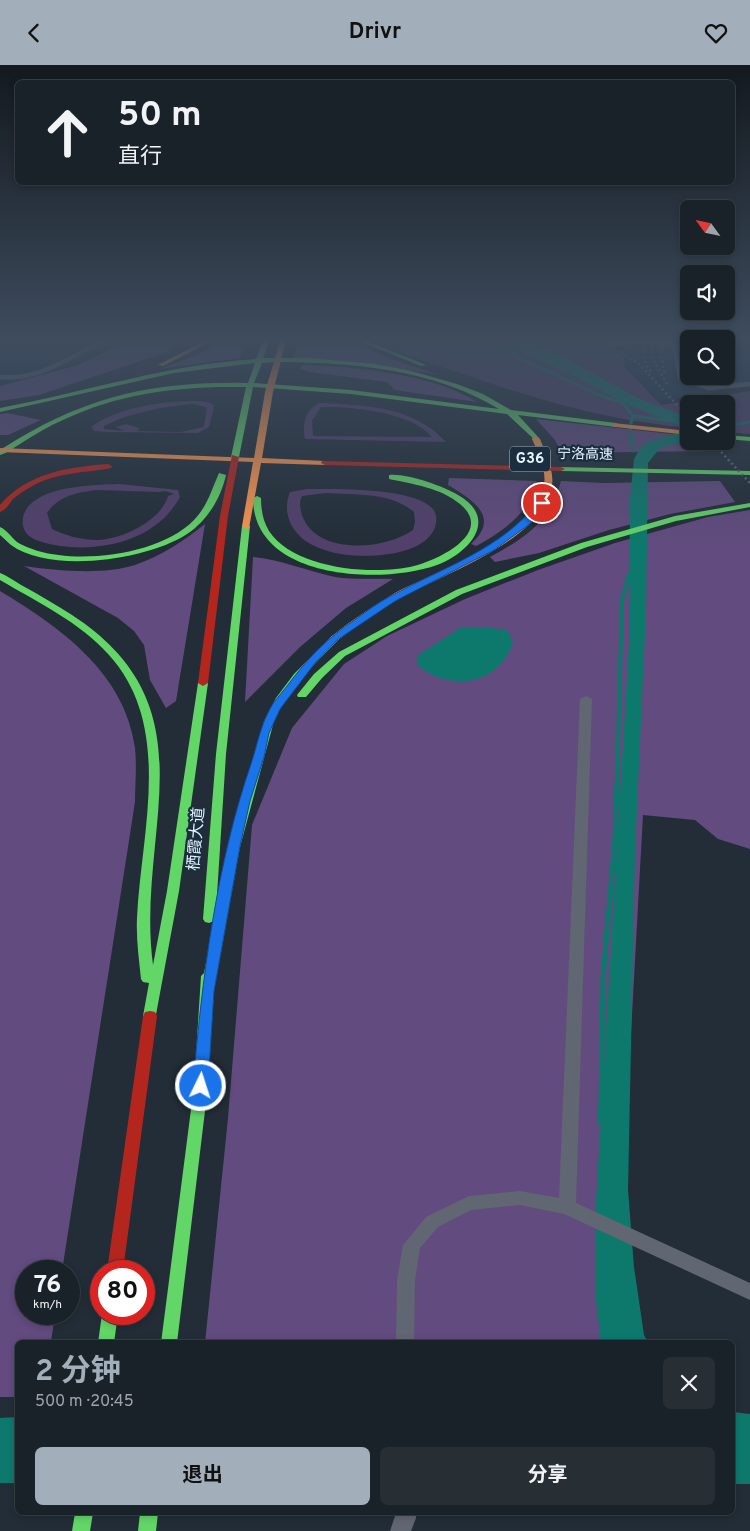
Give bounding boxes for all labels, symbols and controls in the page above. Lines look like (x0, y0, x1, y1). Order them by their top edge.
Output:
icon: back (20, 19, 48, 47)
text: Drivr (349, 19, 401, 46)
icon: heart (702, 19, 730, 47)
text: 50 m (118, 94, 202, 138)
icon: ahead (35, 100, 100, 165)
text: 直行 (118, 144, 162, 171)
north arrow (680, 200, 735, 255)
map controls (680, 200, 735, 450)
button: sound (680, 265, 735, 320)
button: search (680, 330, 735, 385)
button: layers (680, 395, 735, 450)
street label: 宁洛高速 (557, 445, 613, 464)
road number: G36 (510, 447, 550, 471)
pin (521, 482, 563, 524)
icon: arrive (528, 489, 556, 517)
street label: 栖霞大道 (184, 806, 210, 872)
position arrow (174, 1059, 226, 1111)
speed limit sign: 80 (90, 1260, 155, 1325)
text: 76 (34, 1270, 61, 1302)
text: km/h (33, 1297, 62, 1313)
text: 2 分钟 (35, 1354, 121, 1391)
button: close (663, 1357, 715, 1409)
text: 500 m · 20:45 (35, 1392, 134, 1412)
button: 退出 (35, 1447, 370, 1505)
button: 分享 (380, 1447, 715, 1505)

